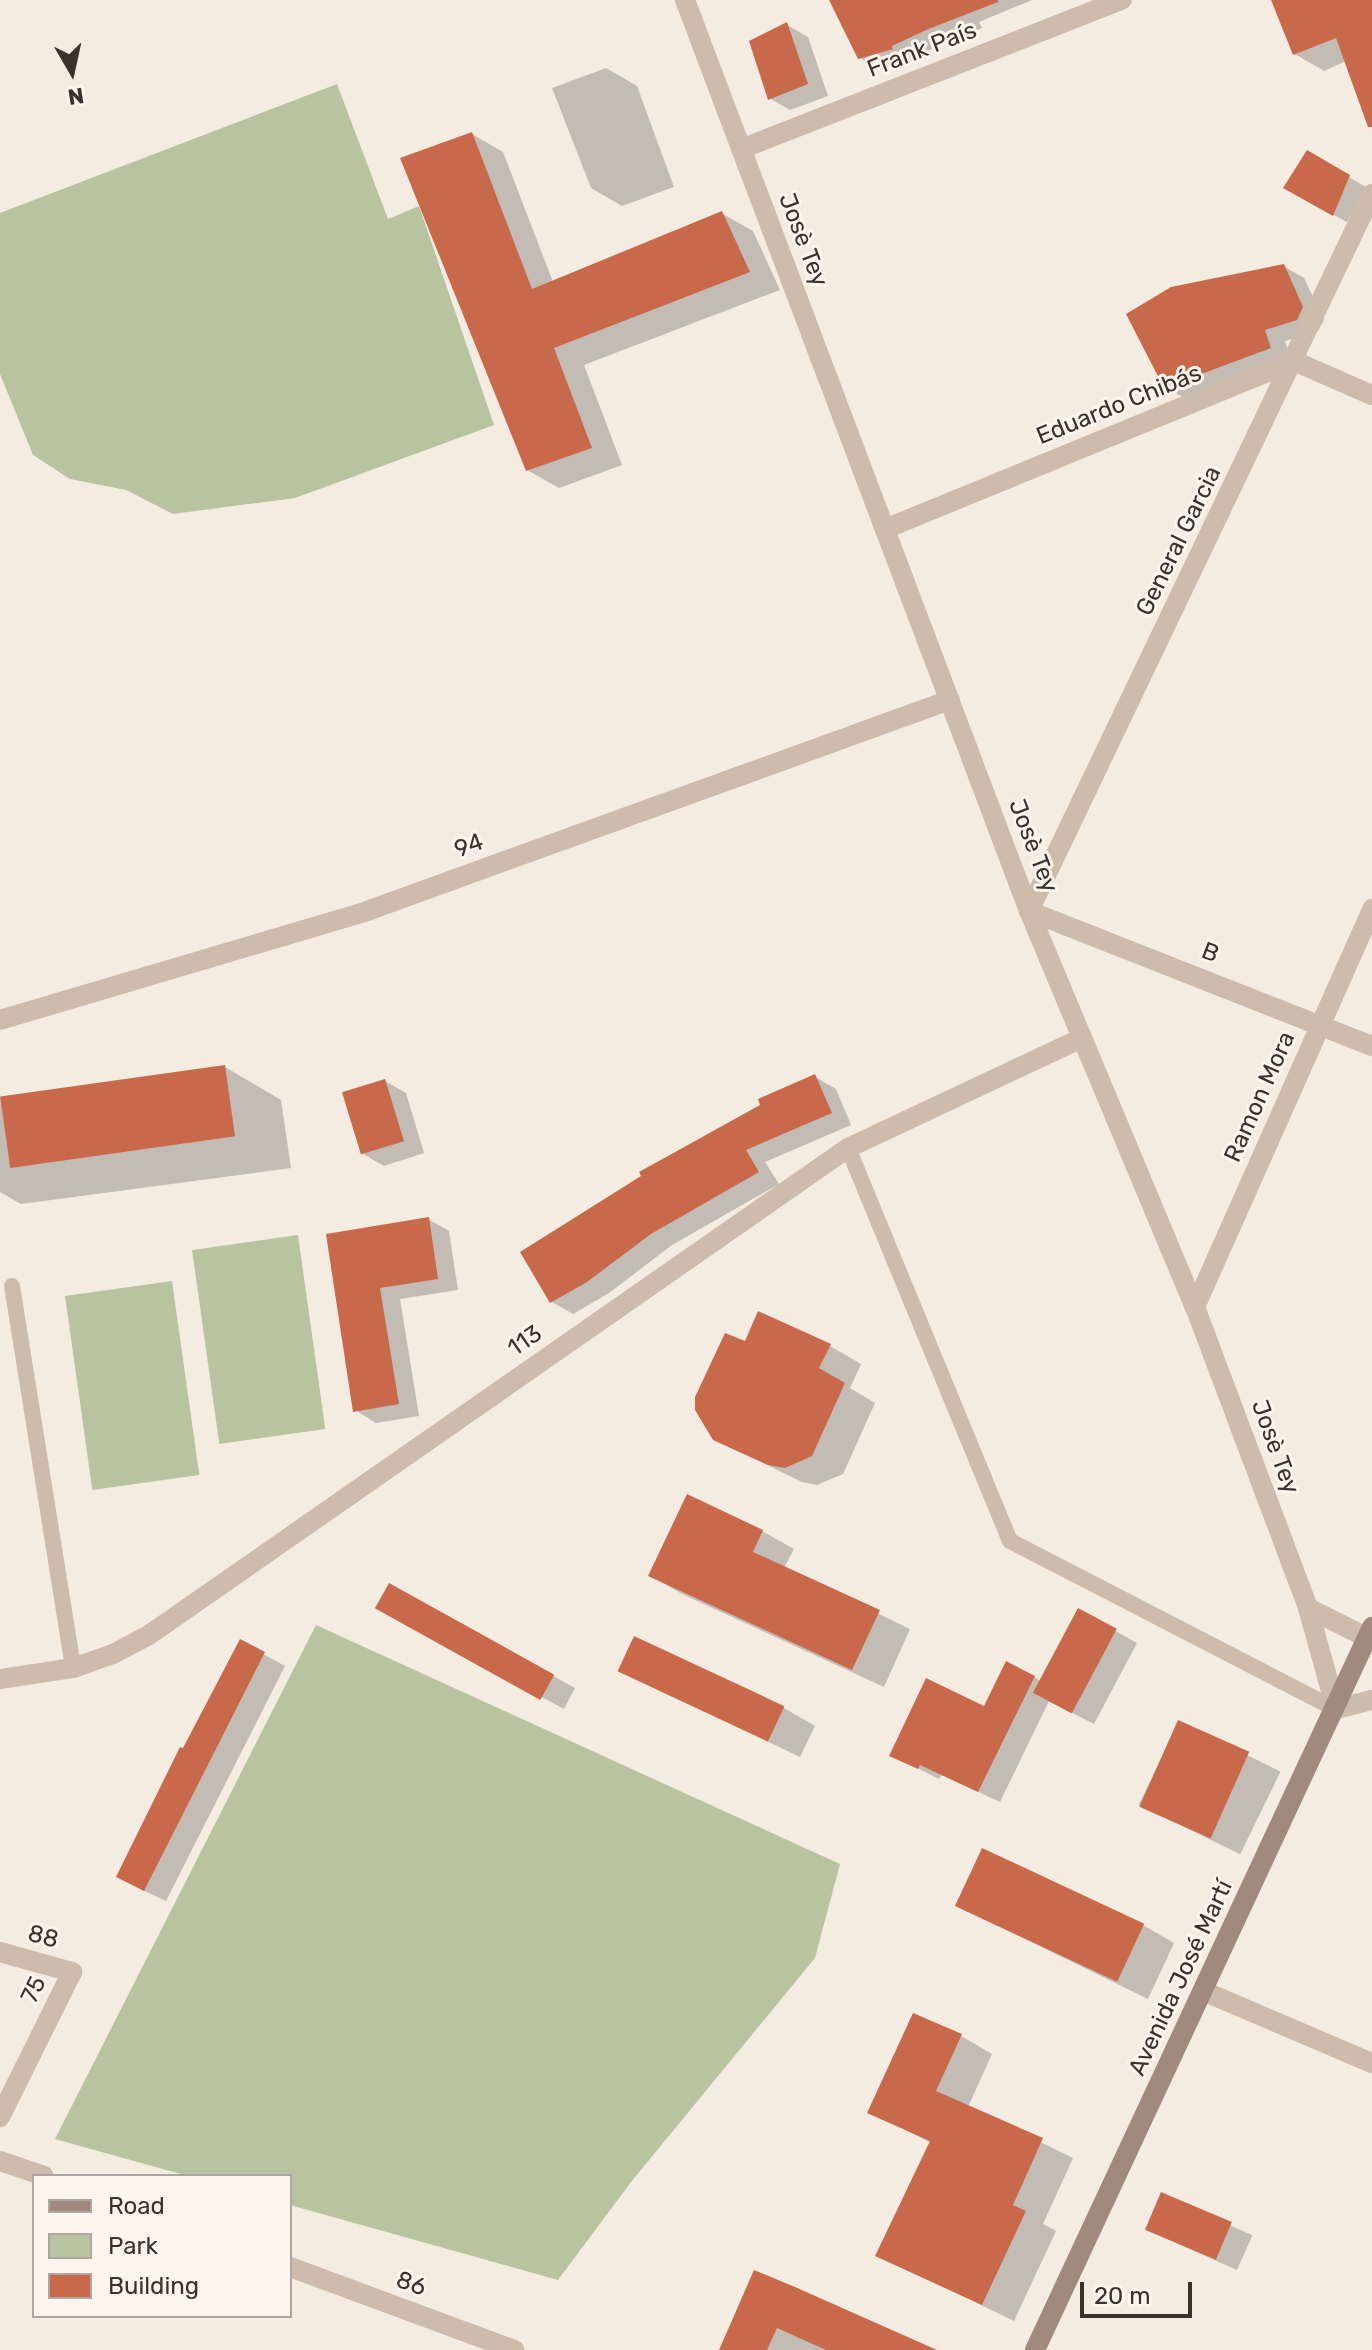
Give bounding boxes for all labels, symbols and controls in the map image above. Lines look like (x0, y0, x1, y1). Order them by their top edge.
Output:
street label: Frank País (863, 16, 981, 84)
north arrow (32, 32, 112, 112)
text: N (66, 82, 86, 111)
street label: Josè Tey (772, 189, 834, 291)
street label: Eduardo Chibás (1032, 359, 1206, 451)
street label: General Garcia (1130, 462, 1228, 620)
street label: Josè Tey (1002, 795, 1064, 897)
street label: 94 (451, 828, 487, 864)
street label: B (1197, 937, 1223, 969)
street label: Ramon Mora (1218, 1027, 1302, 1167)
street label: 113 (502, 1319, 548, 1363)
street label: Josè Tey (1245, 1396, 1305, 1498)
street label: Avenida José Martí (1123, 1876, 1239, 2080)
street label: 88 (25, 1919, 61, 1955)
street label: 75 (15, 1972, 53, 2008)
legend (32, 2174, 292, 2318)
text: Road (108, 2192, 165, 2220)
text: Park (108, 2232, 158, 2260)
street label: 86 (392, 2265, 430, 2303)
scale bar (1084, 2266, 1196, 2316)
text: Building (108, 2272, 199, 2300)
text: 20 m (1094, 2282, 1151, 2310)

